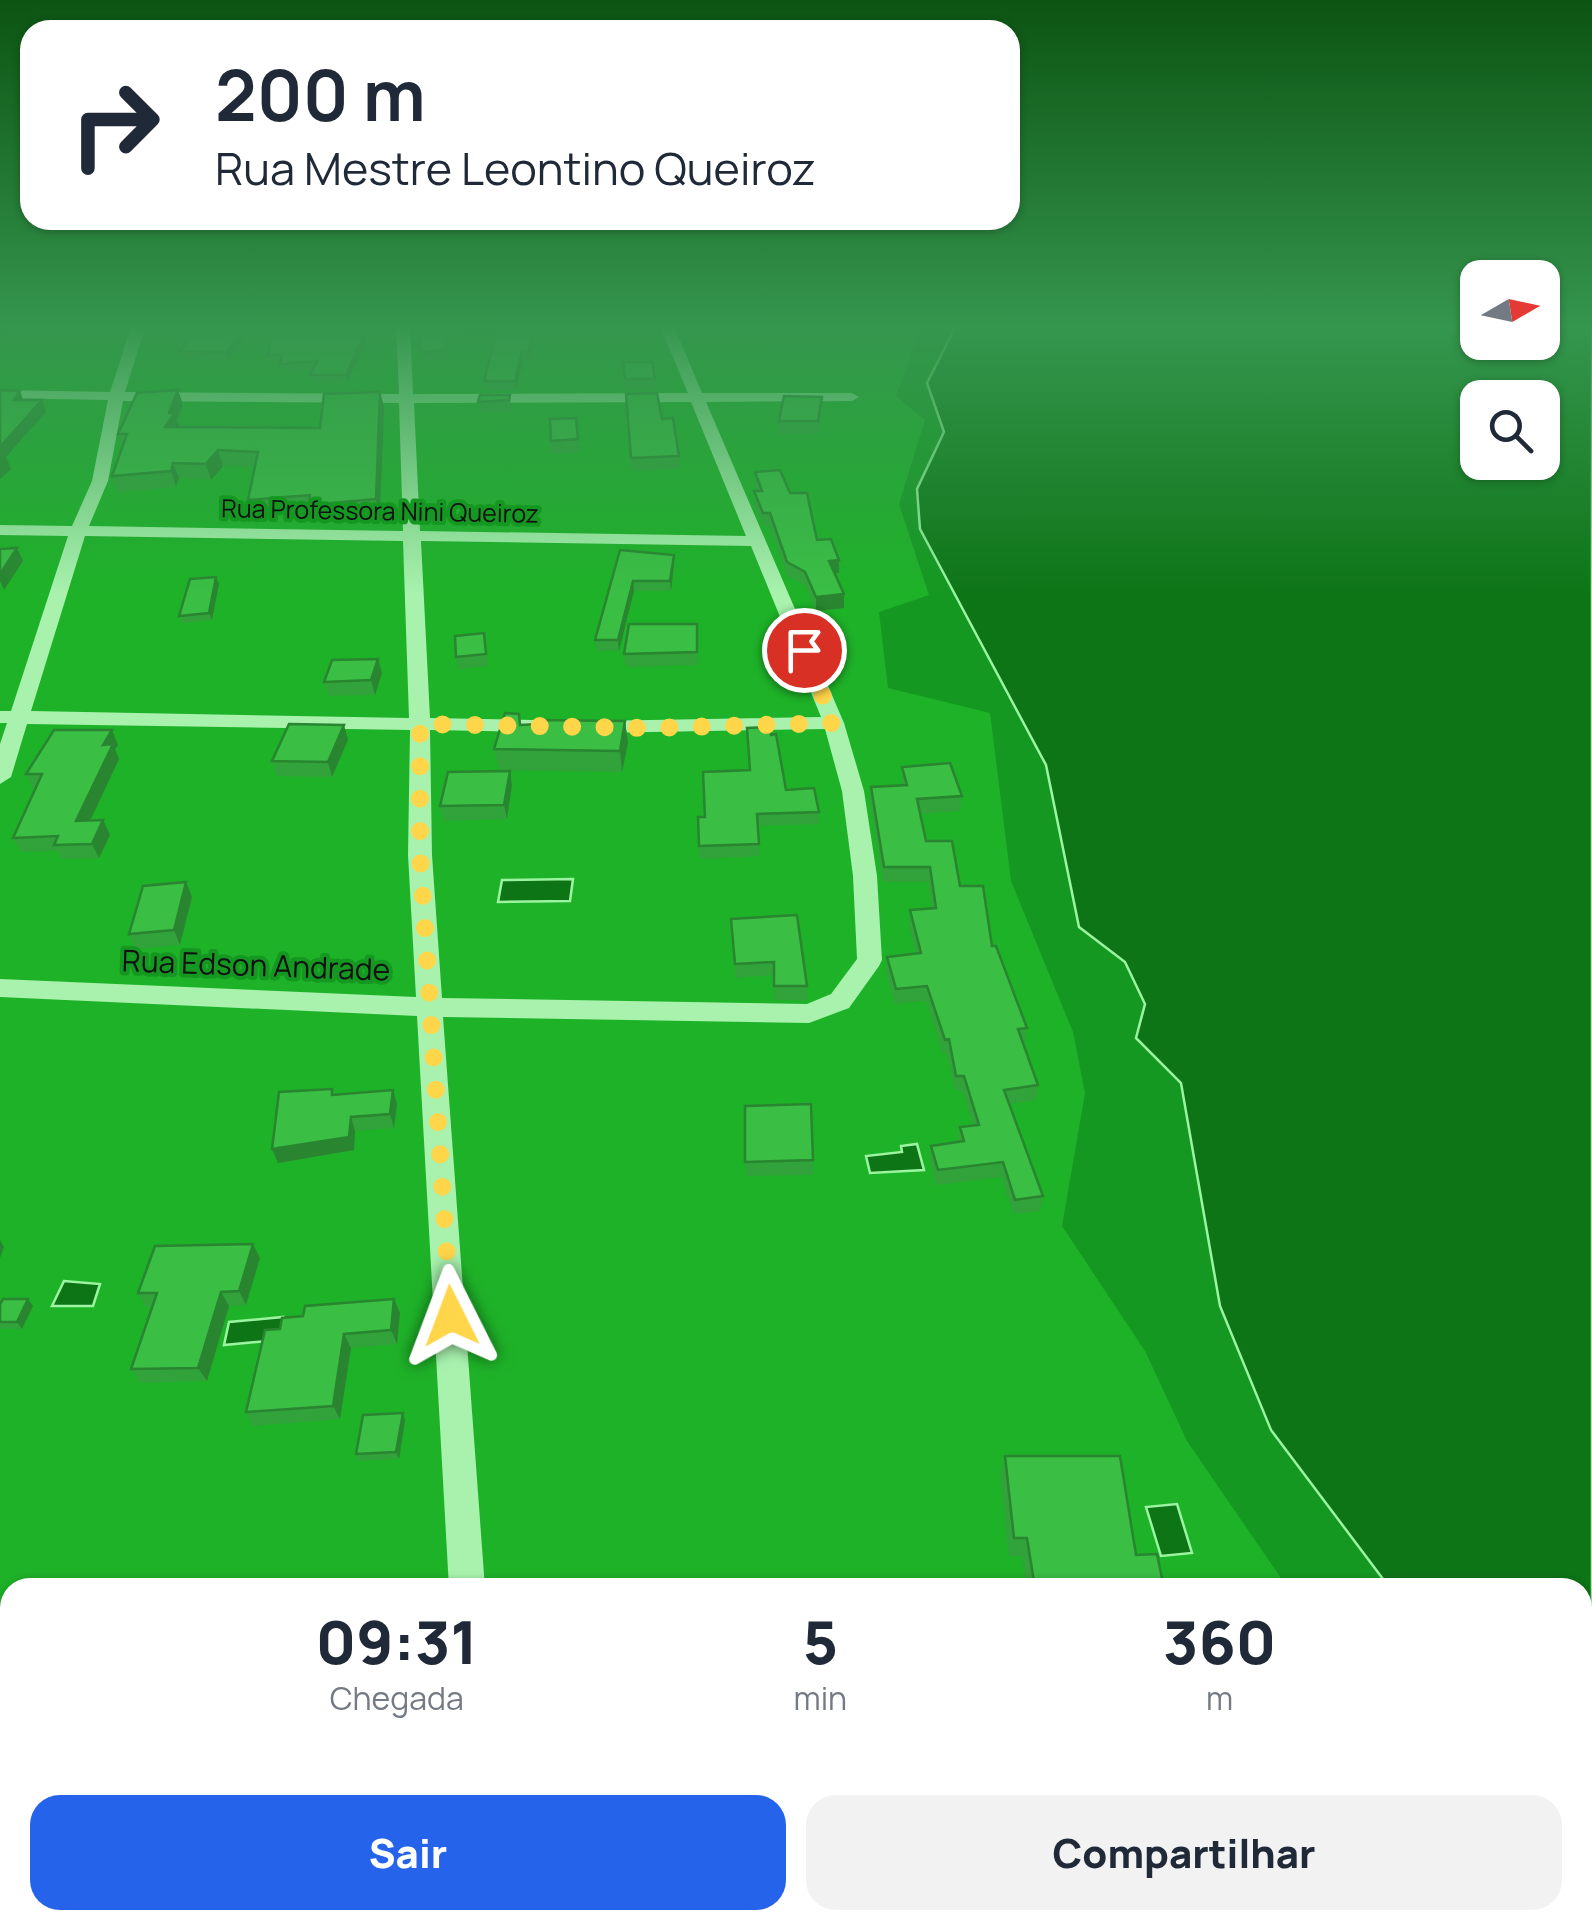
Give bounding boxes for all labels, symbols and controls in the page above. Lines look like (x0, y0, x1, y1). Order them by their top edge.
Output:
text: 200 m (215, 46, 426, 142)
icon: right (50, 60, 180, 190)
text: Rua Mestre Leontino Queiroz (215, 137, 816, 199)
north arrow (1460, 260, 1560, 360)
map controls (1460, 260, 1560, 480)
button: search (1460, 380, 1560, 480)
street label: Rua Professora Nini Queiroz (221, 490, 539, 531)
pin (762, 608, 847, 693)
icon: arrive (777, 623, 832, 678)
street label: Rua Edson Andrade (121, 939, 391, 990)
position arrow (399, 1264, 503, 1368)
text: 09:31 (316, 1600, 478, 1682)
text: 5 (803, 1600, 838, 1682)
text: 360 (1163, 1600, 1276, 1682)
text: Chegada (330, 1676, 464, 1720)
text: min (794, 1676, 847, 1720)
text: m (1206, 1676, 1233, 1720)
button: Sair (30, 1795, 786, 1910)
button: Compartilhar (806, 1795, 1562, 1910)

